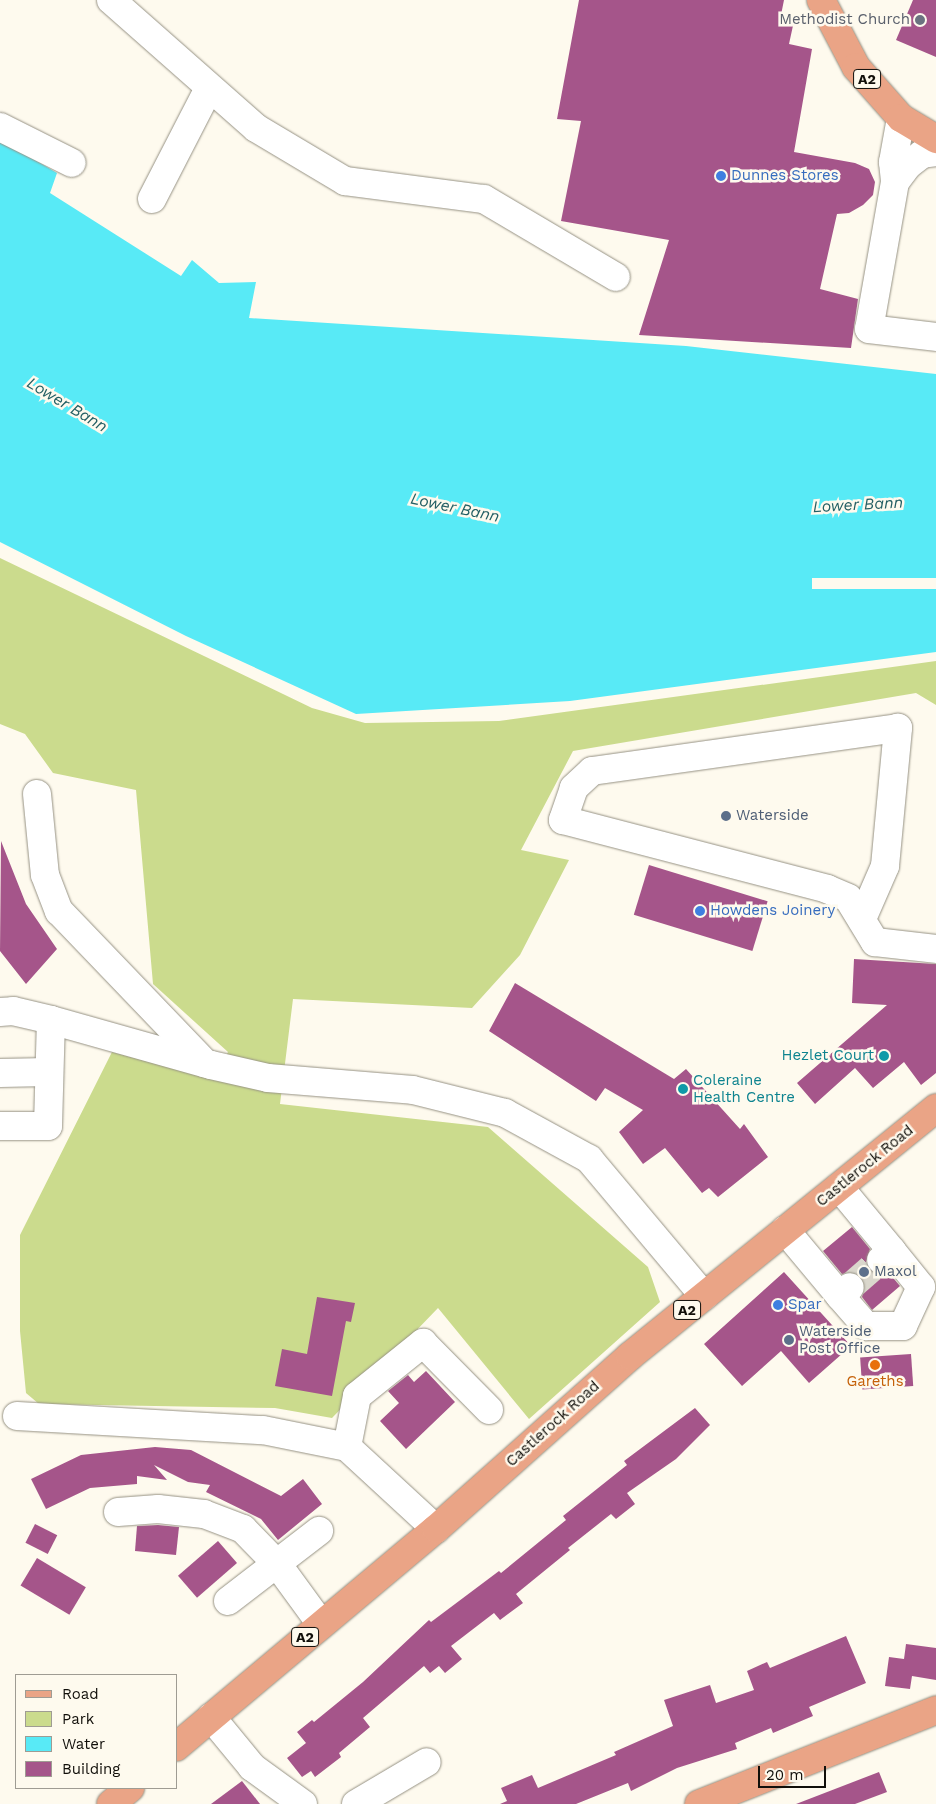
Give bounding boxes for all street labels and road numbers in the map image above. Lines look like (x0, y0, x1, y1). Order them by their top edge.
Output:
road number: A2 (852, 68, 882, 90)
street label: Castlerock Road (813, 1121, 917, 1211)
road number: A2 (672, 1298, 702, 1322)
street label: Castlerock Road (502, 1377, 604, 1471)
road number: A2 (290, 1625, 320, 1648)

